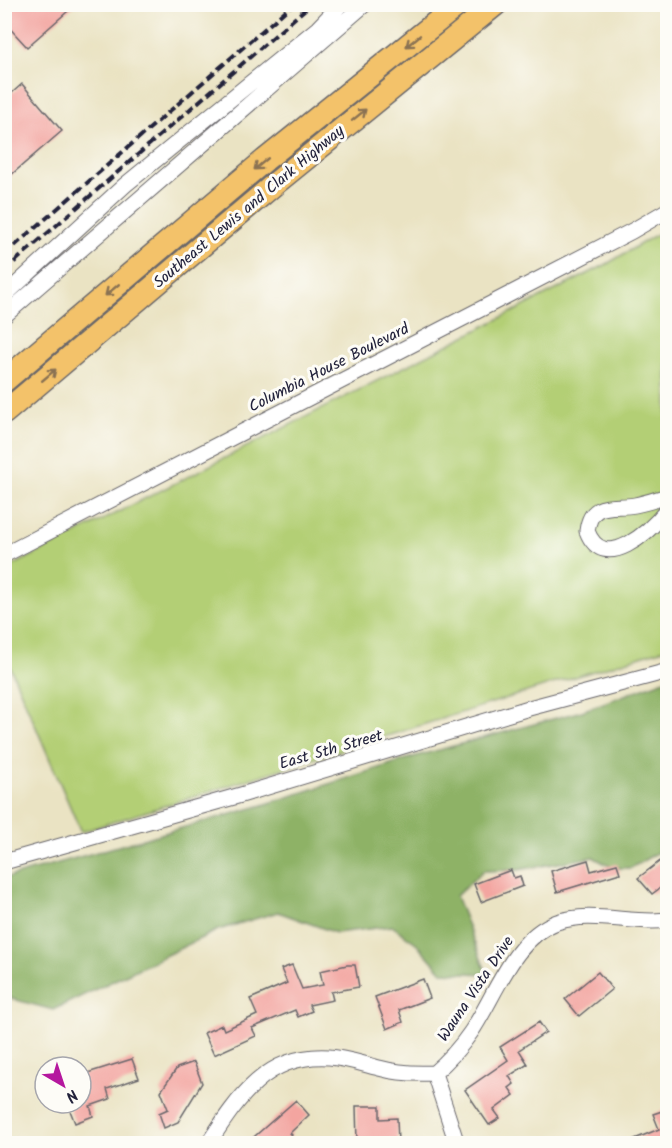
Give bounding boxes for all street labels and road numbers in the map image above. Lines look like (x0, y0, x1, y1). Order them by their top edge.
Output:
street label: Southeast Lewis and Clark Highway (148, 119, 351, 295)
street label: Columbia House Boulevard (244, 316, 415, 419)
street label: East 5th Street (276, 723, 386, 777)
street label: Wauna Vista Drive (431, 931, 521, 1047)

